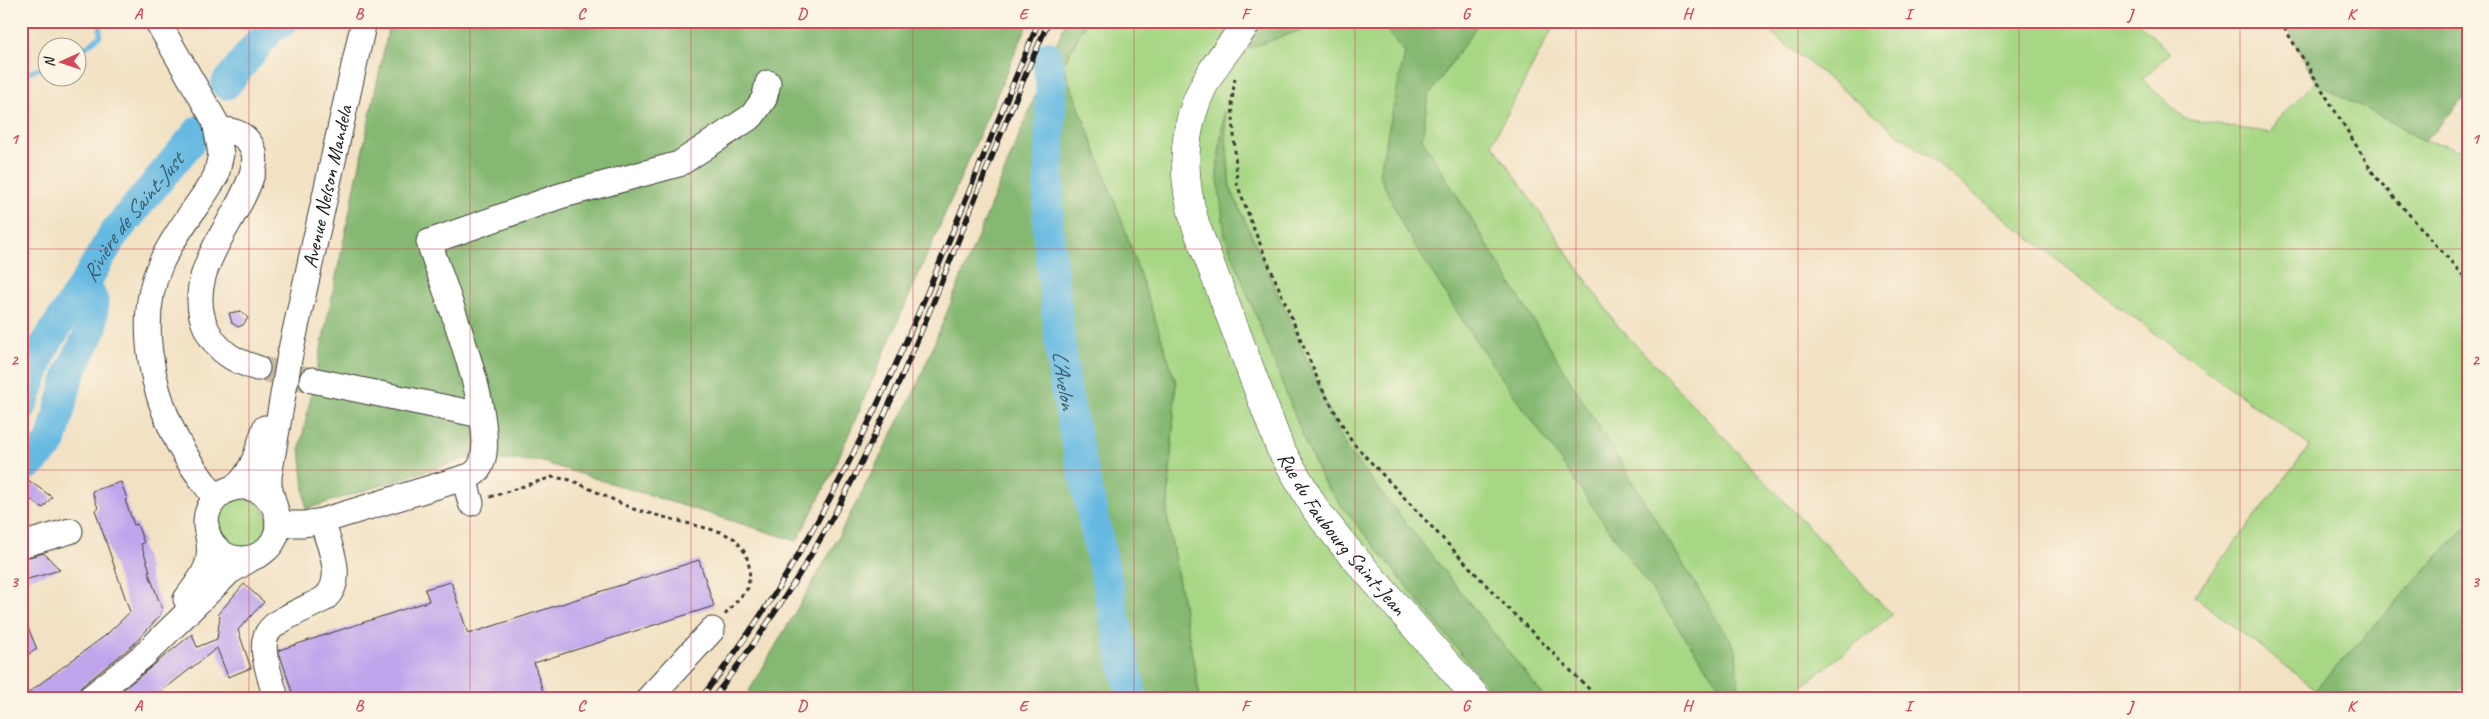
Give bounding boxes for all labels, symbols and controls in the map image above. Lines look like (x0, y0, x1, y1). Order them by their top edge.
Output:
text: A (134, 4, 144, 24)
text: B (355, 4, 365, 24)
text: C (577, 4, 587, 24)
text: D (797, 4, 808, 24)
text: E (1019, 4, 1030, 24)
text: F (1241, 4, 1252, 24)
text: G (1462, 4, 1472, 24)
text: H (1682, 4, 1694, 24)
text: I (1905, 4, 1915, 24)
text: J (2126, 4, 2135, 24)
text: K (2347, 4, 2359, 24)
north arrow (38, 38, 88, 88)
text: N (41, 56, 58, 67)
street label: Avenue Nelson Mandela (296, 101, 358, 271)
text: 1 (10, 129, 19, 149)
text: 1 (2471, 129, 2480, 149)
water label: Rivière de Saint-Just (76, 144, 193, 287)
water label: L'Avelon (1046, 349, 1083, 414)
text: 2 (10, 350, 19, 370)
text: 2 (2471, 350, 2480, 370)
street label: Rue du Faubourg Saint-Jean (1272, 447, 1412, 621)
text: 3 (10, 572, 19, 592)
text: 3 (2471, 572, 2480, 592)
text: A (134, 696, 144, 716)
text: B (355, 696, 365, 716)
text: C (577, 696, 587, 716)
text: D (797, 696, 808, 716)
text: E (1019, 696, 1030, 716)
text: F (1241, 696, 1252, 716)
text: G (1462, 696, 1472, 716)
text: H (1682, 696, 1694, 716)
text: I (1905, 696, 1915, 716)
text: J (2126, 696, 2135, 716)
text: K (2347, 696, 2359, 716)

